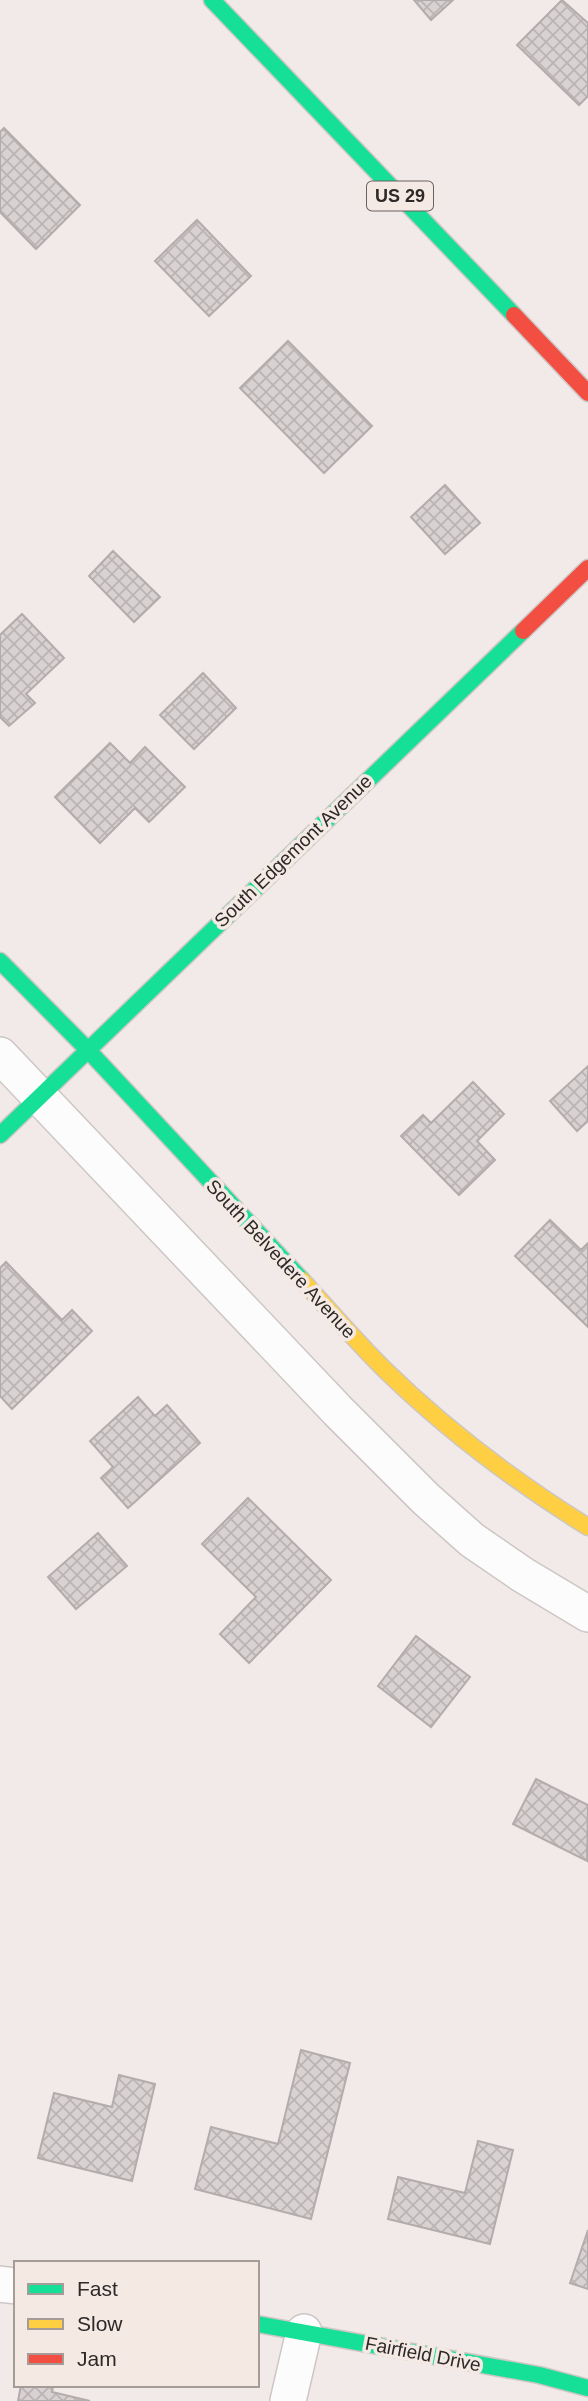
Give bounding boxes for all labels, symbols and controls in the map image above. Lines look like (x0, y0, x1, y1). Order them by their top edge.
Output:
road number: US 29 (367, 182, 433, 210)
street label: South Edgemont Avenue (210, 771, 376, 931)
street label: South Belvedere Avenue (202, 1175, 360, 1343)
legend (14, 2261, 259, 2387)
text: Fast (77, 2277, 118, 2300)
text: Slow (77, 2312, 123, 2335)
street label: Fairfield Drive (363, 2333, 483, 2375)
text: Jam (77, 2347, 117, 2370)

